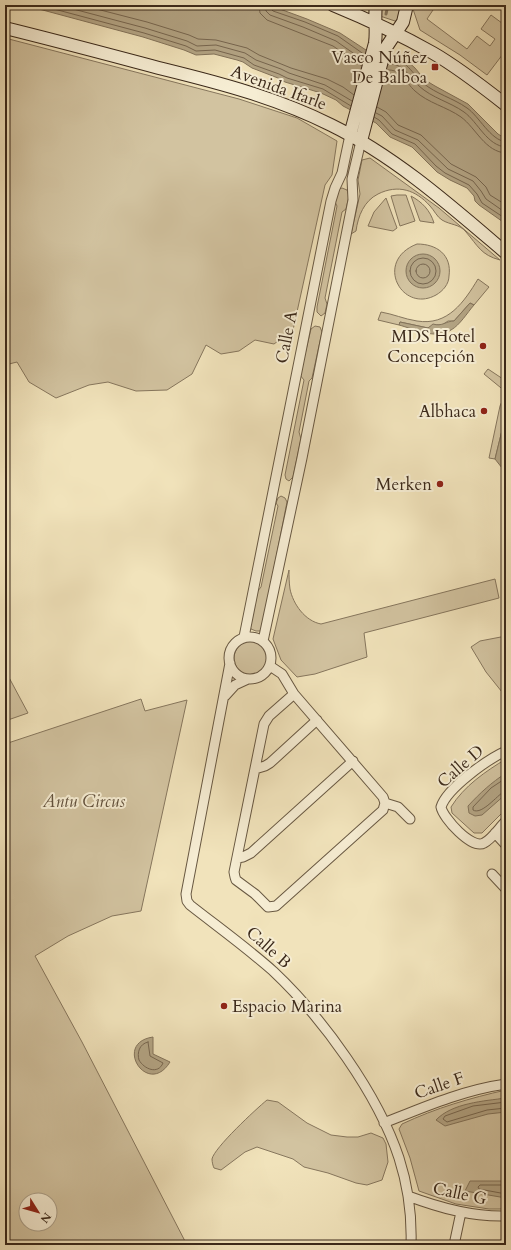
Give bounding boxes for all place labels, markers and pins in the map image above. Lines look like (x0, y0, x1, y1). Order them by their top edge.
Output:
place label: Vasco Núñez De Balboa (331, 46, 428, 89)
marker: Vasco Núñez De Balboa (430, 62, 440, 72)
place label: MDS Hotel Concepción (387, 325, 476, 368)
marker: MDS Hotel Concepción (478, 341, 488, 351)
place label: Albhaca (419, 400, 477, 423)
marker: Albhaca (479, 406, 489, 416)
place label: Merken (376, 473, 432, 496)
marker: Merken (435, 479, 445, 489)
place label: Espacio Marina (232, 995, 343, 1018)
marker: Espacio Marina (219, 1001, 229, 1011)

